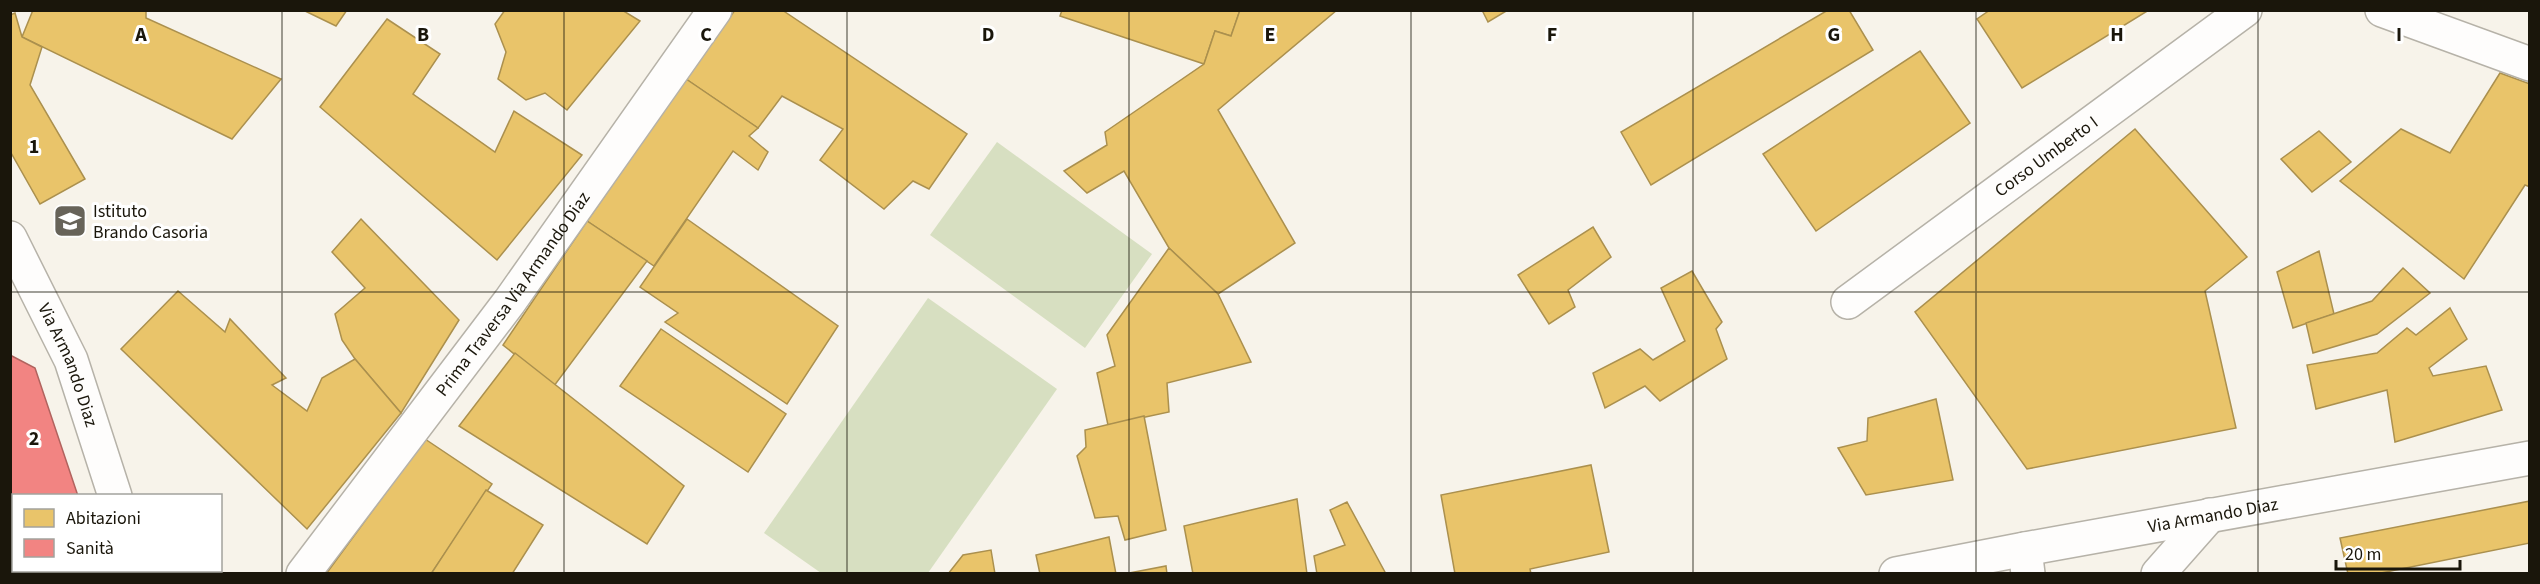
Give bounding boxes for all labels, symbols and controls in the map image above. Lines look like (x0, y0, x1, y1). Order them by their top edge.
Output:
text: A (134, 21, 147, 49)
text: B (417, 21, 429, 49)
text: C (700, 21, 712, 49)
text: D (982, 21, 994, 49)
text: E (1265, 21, 1275, 49)
text: F (1547, 21, 1557, 49)
text: G (1828, 21, 1840, 49)
text: H (2110, 21, 2124, 49)
text: I (2396, 21, 2402, 49)
street label: Corso Umberto I (1990, 110, 2103, 203)
text: 1 (29, 133, 39, 161)
street label: Prima Traversa Via Armando Diaz (430, 186, 596, 402)
place label: Istituto Brando Casoria (93, 199, 208, 245)
school or university icon: Istituto Brando Casoria (52, 203, 88, 239)
street label: Via Armando Diaz (31, 299, 104, 431)
text: 2 (29, 425, 39, 453)
street label: Via Armando Diaz (2146, 492, 2280, 540)
legend (12, 494, 222, 572)
text: Abitazioni (66, 506, 141, 531)
scale bar (2336, 533, 2460, 571)
text: Sanità (66, 536, 114, 561)
text: 20 m (2345, 542, 2381, 567)

